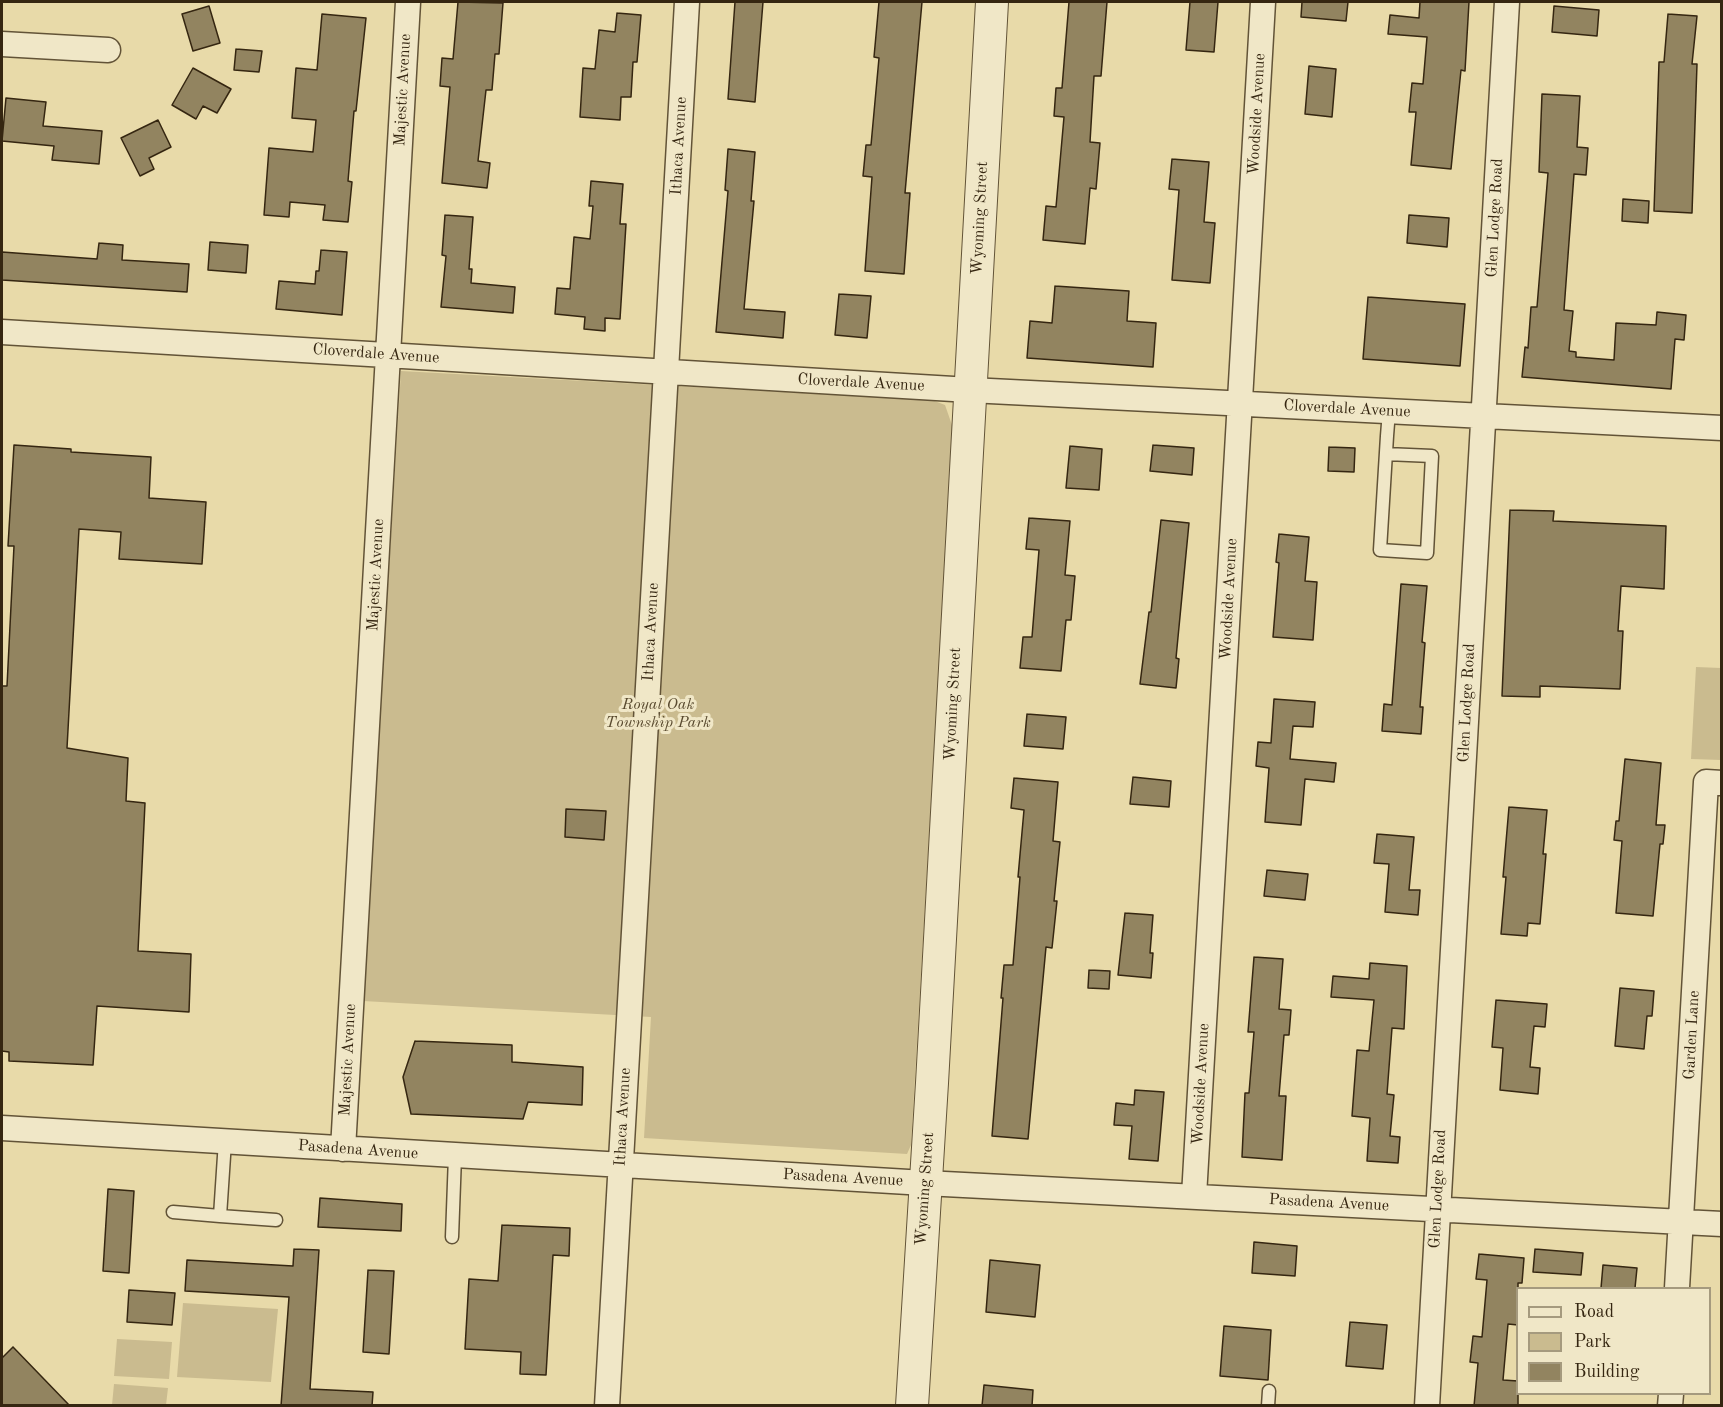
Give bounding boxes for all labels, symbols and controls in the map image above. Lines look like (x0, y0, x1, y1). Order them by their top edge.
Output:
street label: Majestic Avenue (390, 33, 416, 147)
street label: Woodside Avenue (1244, 53, 1270, 175)
street label: Ithaca Avenue (667, 96, 691, 196)
street label: Glen Lodge Road (1482, 158, 1508, 278)
street label: Wyoming Street (967, 161, 993, 275)
street label: Cloverdale Avenue (312, 340, 440, 368)
street label: Cloverdale Avenue (797, 370, 925, 396)
street label: Cloverdale Avenue (1283, 396, 1411, 422)
street label: Majestic Avenue (363, 518, 389, 632)
street label: Woodside Avenue (1216, 538, 1242, 660)
street label: Ithaca Avenue (639, 582, 663, 682)
street label: Glen Lodge Road (1454, 643, 1480, 763)
street label: Wyoming Street (940, 647, 966, 761)
park label: Royal Oak Township Park (605, 695, 711, 733)
street label: Garden Lane (1680, 990, 1704, 1080)
street label: Majestic Avenue (335, 1003, 361, 1117)
street label: Woodside Avenue (1188, 1023, 1214, 1145)
street label: Ithaca Avenue (611, 1067, 635, 1167)
street label: Glen Lodge Road (1425, 1129, 1451, 1249)
street label: Wyoming Street (911, 1132, 939, 1246)
street label: Pasadena Avenue (297, 1136, 419, 1164)
street label: Pasadena Avenue (782, 1165, 904, 1191)
street label: Pasadena Avenue (1268, 1190, 1390, 1216)
legend (1516, 1287, 1711, 1395)
text: Road (1574, 1303, 1614, 1321)
text: Park (1574, 1333, 1611, 1351)
text: Building (1574, 1363, 1639, 1381)

